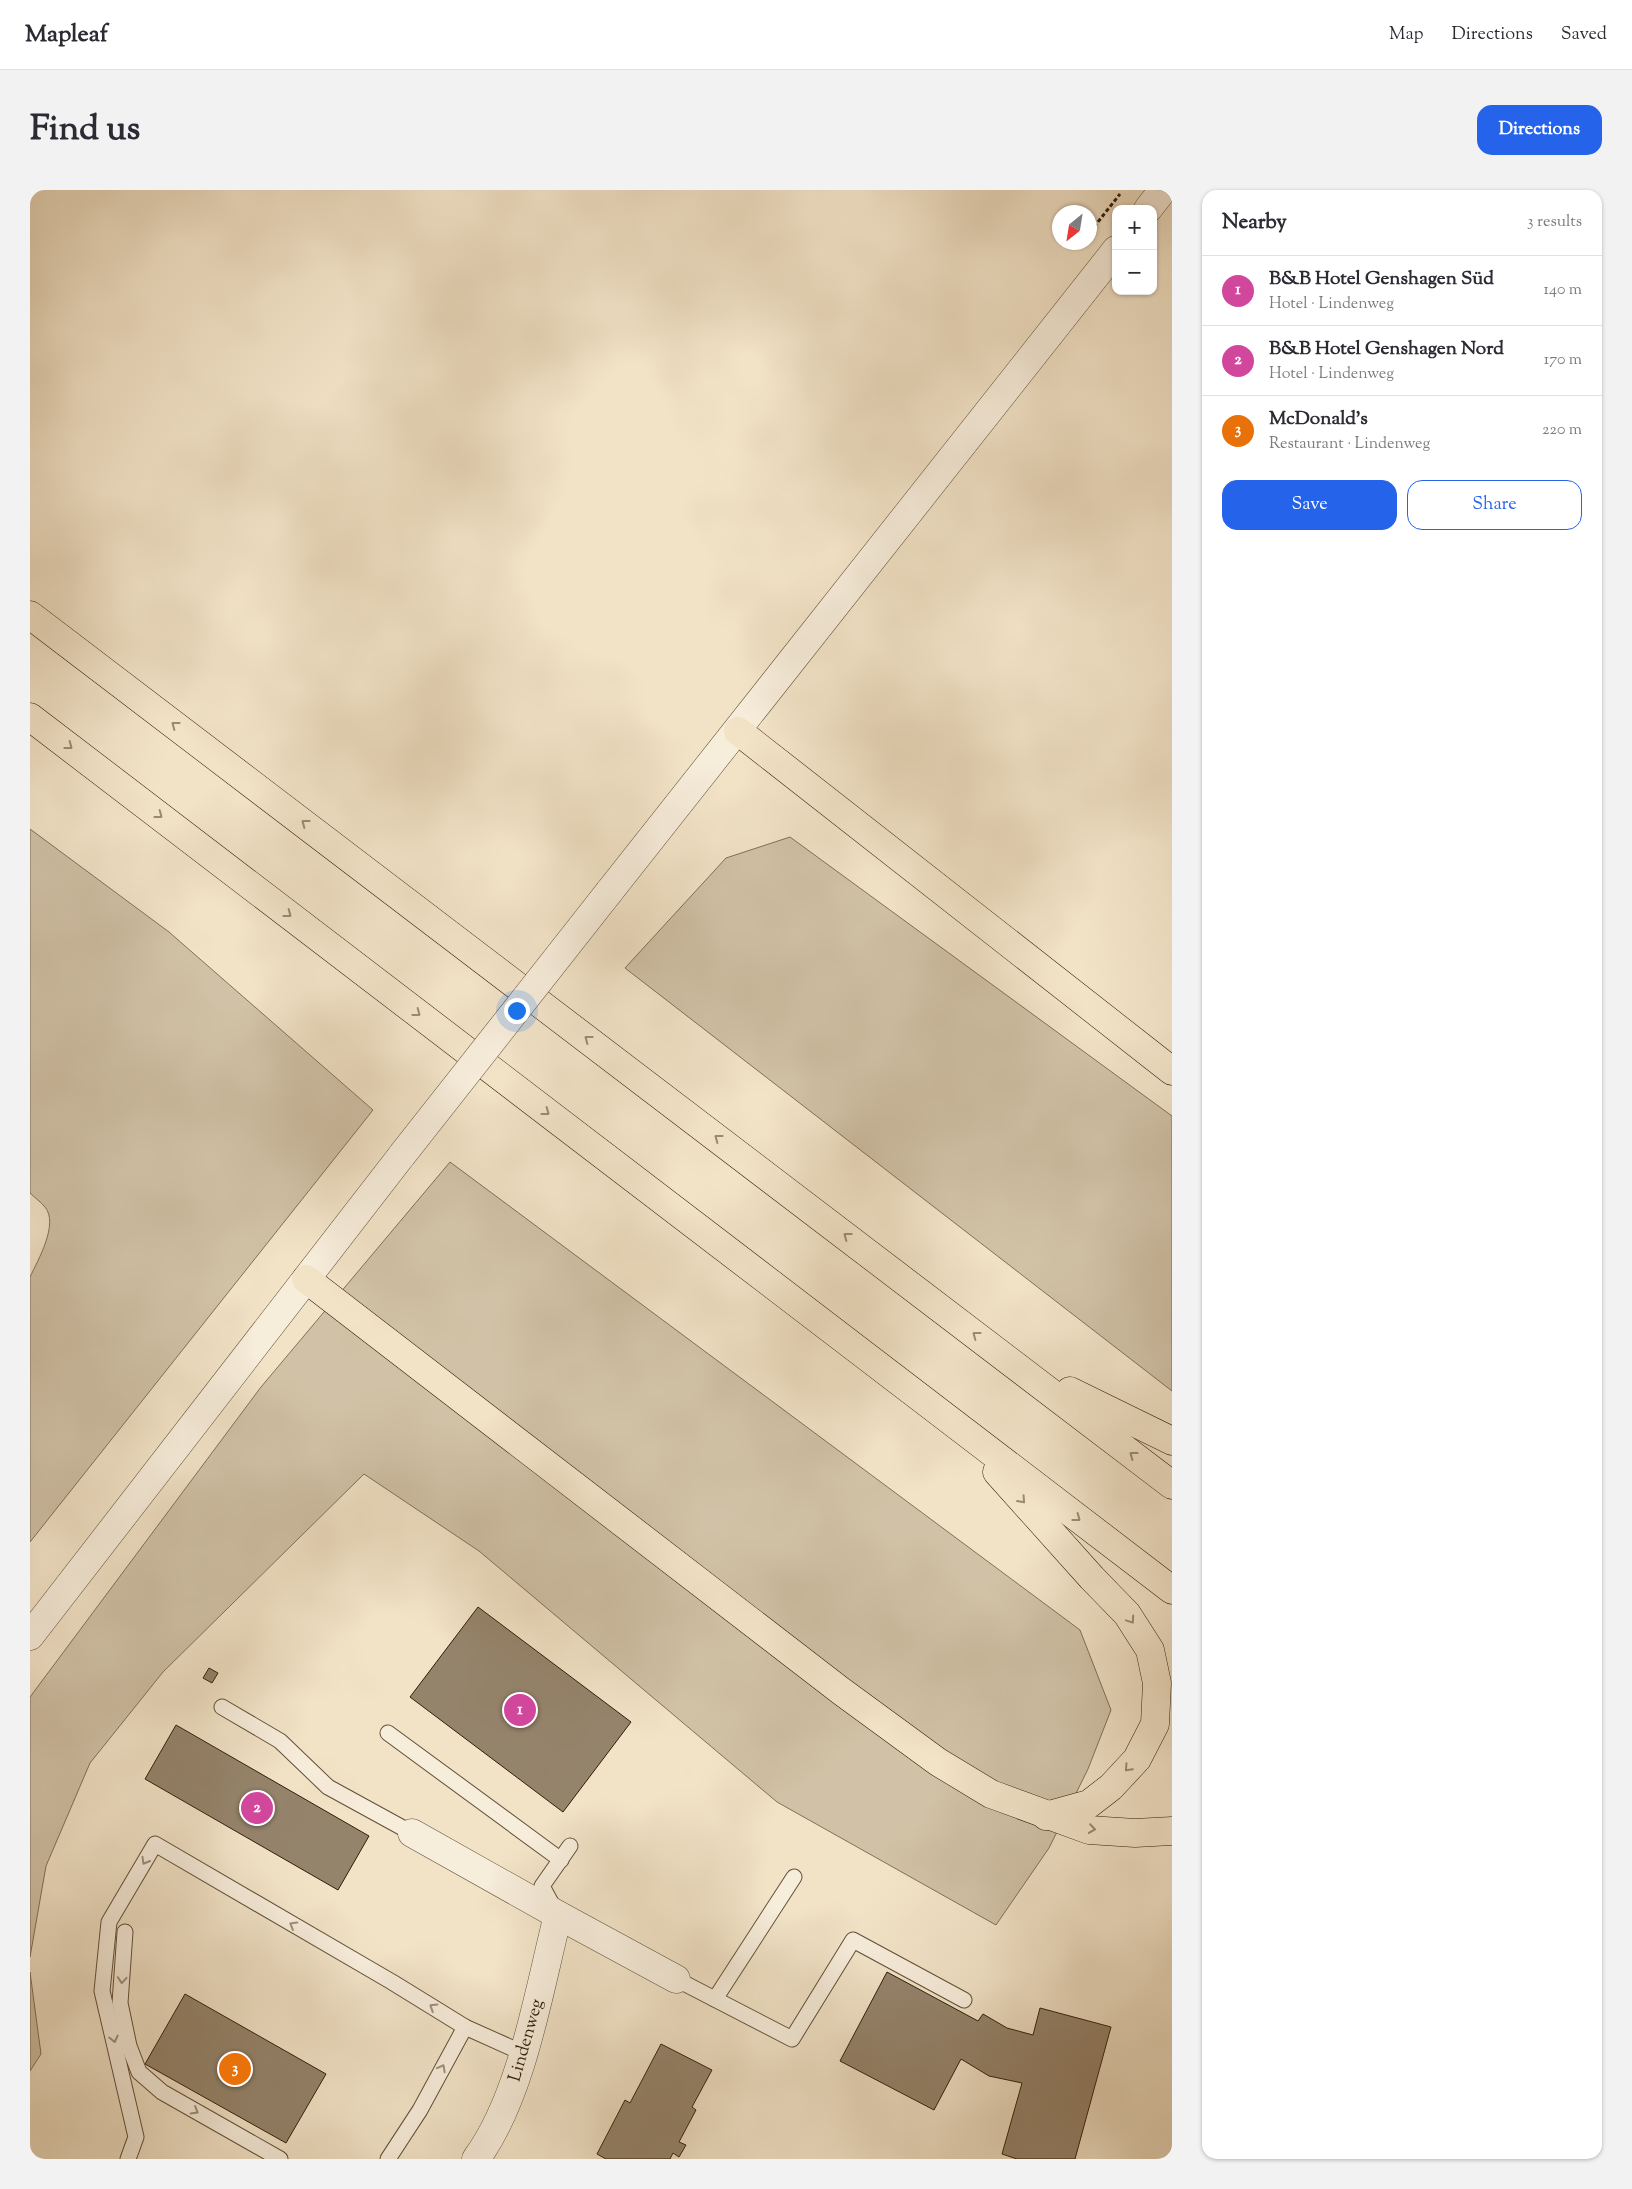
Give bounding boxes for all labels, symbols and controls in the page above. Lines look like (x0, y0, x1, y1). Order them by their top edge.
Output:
text: Mapleaf (25, 18, 108, 52)
text: Map (1389, 22, 1424, 48)
text: Directions (1452, 22, 1533, 48)
text: Saved (1561, 22, 1607, 48)
text: Find us (30, 105, 140, 156)
button: Directions (1477, 105, 1602, 155)
north arrow (1052, 205, 1097, 250)
map controls (1112, 205, 1157, 295)
button: + (1112, 205, 1157, 250)
text: Nearby (1222, 208, 1287, 238)
text: 3 results (1527, 211, 1582, 234)
button: − (1112, 250, 1157, 295)
text: B&B Hotel Genshagen Süd (1269, 266, 1494, 293)
text: 1 (1235, 279, 1241, 302)
text: 140 m (1544, 279, 1582, 302)
text: Hotel · Lindenweg (1269, 293, 1394, 316)
text: B&B Hotel Genshagen Nord (1269, 336, 1504, 363)
text: 2 (1234, 349, 1242, 372)
text: 170 m (1544, 349, 1582, 372)
text: Hotel · Lindenweg (1269, 363, 1394, 386)
text: McDonald's (1269, 406, 1368, 433)
text: 3 (1235, 419, 1241, 442)
text: 220 m (1542, 419, 1582, 442)
text: Restaurant · Lindenweg (1269, 433, 1430, 456)
button: Save (1222, 480, 1397, 530)
button: Share (1407, 480, 1582, 530)
one-way arrow (172, 723, 181, 731)
one-way arrow (63, 740, 73, 749)
one-way arrow (153, 809, 163, 818)
one-way arrow (302, 821, 311, 829)
one-way arrow (282, 908, 292, 917)
your location (504, 998, 530, 1024)
one-way arrow (411, 1007, 421, 1016)
one-way arrow (585, 1037, 594, 1045)
one-way arrow (540, 1106, 549, 1114)
one-way arrow (714, 1135, 724, 1144)
one-way arrow (844, 1234, 853, 1242)
one-way arrow (972, 1332, 982, 1341)
one-way arrow (1129, 1452, 1139, 1461)
one-way arrow (1016, 1495, 1025, 1504)
one-way arrow (1071, 1512, 1080, 1520)
one-way arrow (1125, 1615, 1134, 1624)
pin: 1 (504, 1691, 536, 1729)
one-way arrow (1125, 1763, 1134, 1772)
pin: 2 (241, 1789, 273, 1827)
one-way arrow (1088, 1824, 1097, 1834)
one-way arrow (141, 1855, 151, 1864)
one-way arrow (290, 1921, 299, 1931)
one-way arrow (116, 1976, 127, 1984)
street label: Lindenweg (503, 1996, 551, 2085)
one-way arrow (430, 2004, 439, 2014)
one-way arrow (108, 2035, 119, 2044)
pin: 3 (219, 2050, 251, 2088)
one-way arrow (436, 2065, 446, 2074)
one-way arrow (189, 2104, 198, 2114)

